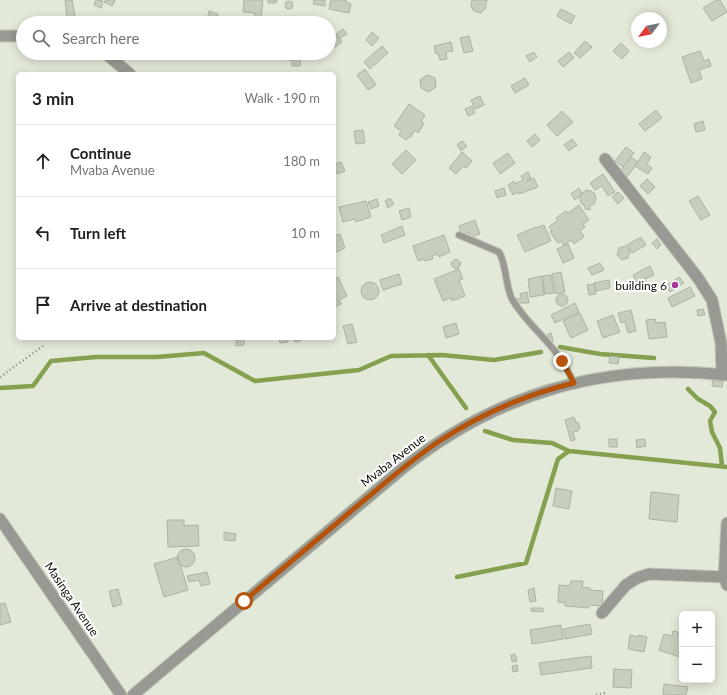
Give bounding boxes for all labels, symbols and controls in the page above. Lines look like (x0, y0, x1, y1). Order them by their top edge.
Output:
north arrow (631, 12, 667, 48)
search box (16, 16, 336, 60)
icon: search (30, 27, 52, 49)
text: Search here (62, 29, 139, 47)
text: 3 min (32, 88, 74, 109)
text: Walk · 190 m (244, 90, 320, 106)
text: Continue (70, 144, 131, 162)
icon: ahead (32, 150, 54, 172)
text: 180 m (283, 153, 320, 169)
text: Mvaba Avenue (70, 162, 155, 178)
icon: left (32, 222, 54, 244)
text: Turn left (70, 224, 126, 242)
text: 10 m (291, 225, 320, 241)
place label: building 6 (615, 278, 667, 293)
marker: building 6 (670, 280, 680, 290)
icon: arrive (32, 294, 54, 316)
text: Arrive at destination (70, 296, 207, 314)
route end (553, 352, 571, 370)
street label: Mvaba Avenue (358, 430, 428, 490)
street label: Masinga Avenue (42, 559, 102, 639)
route start (235, 592, 253, 610)
map controls (679, 611, 715, 683)
button: + (679, 611, 715, 647)
button: − (679, 647, 715, 683)

